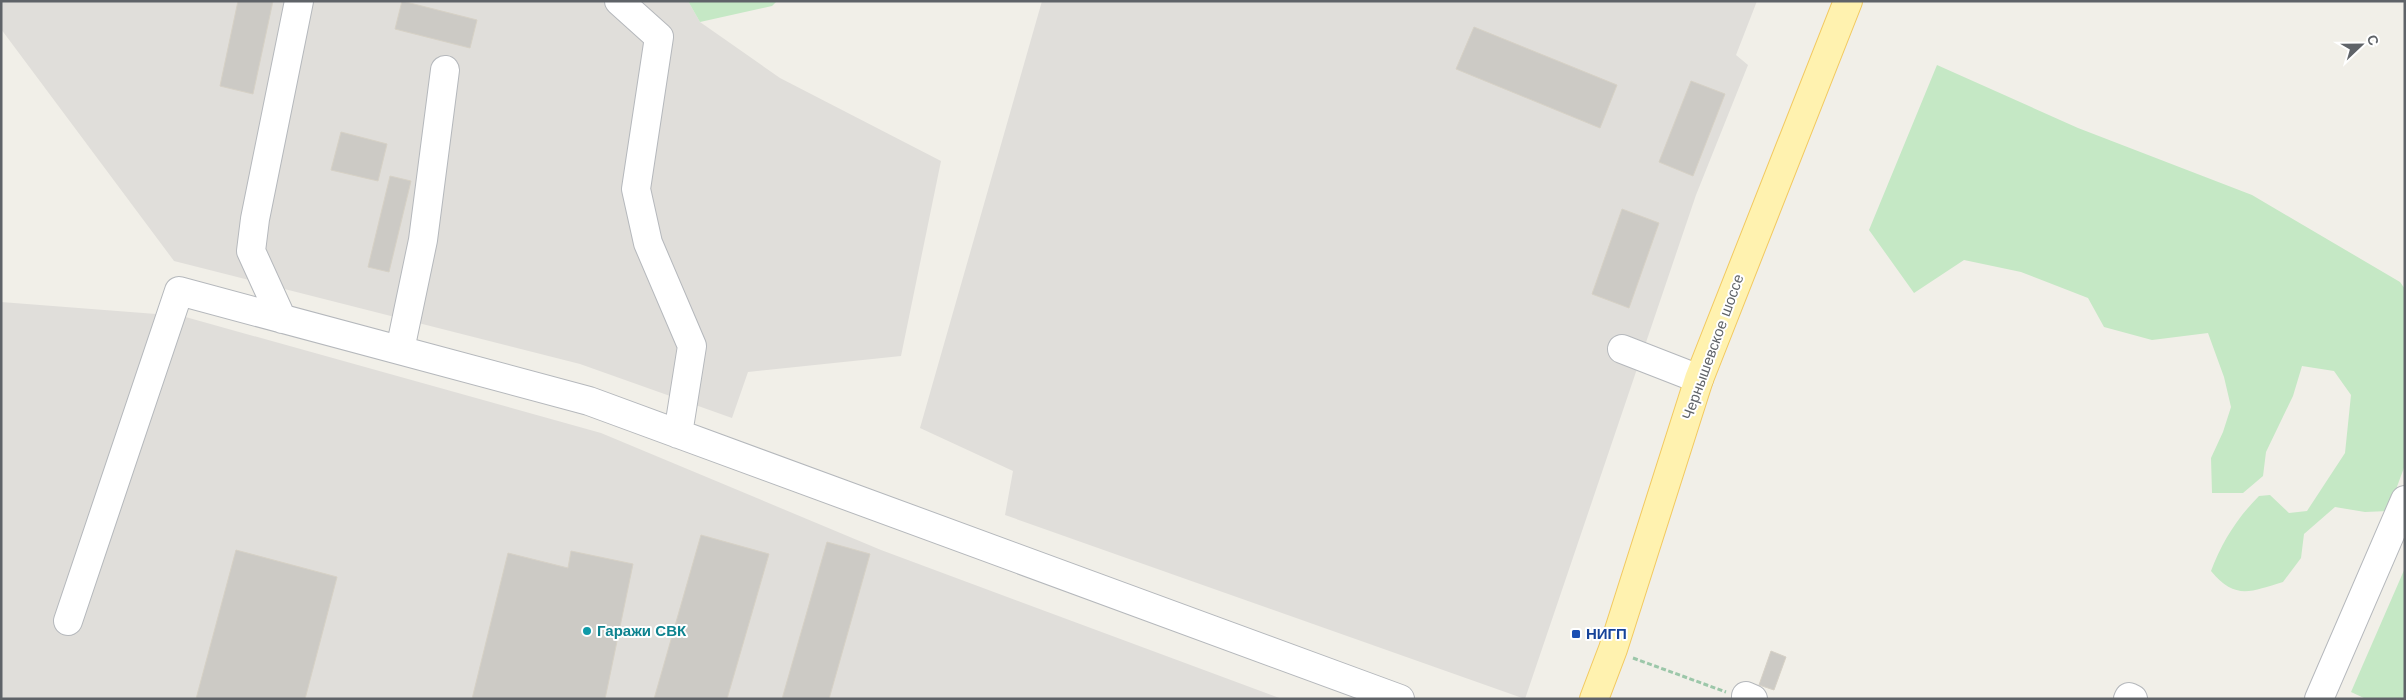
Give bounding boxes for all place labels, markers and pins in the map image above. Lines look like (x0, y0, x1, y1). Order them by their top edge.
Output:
place label: Гаражи СВК (597, 622, 687, 640)
marker: Гаражи СВК (581, 625, 593, 637)
place label: НИГП (1586, 625, 1627, 643)
marker: НИГП (1570, 628, 1582, 640)

